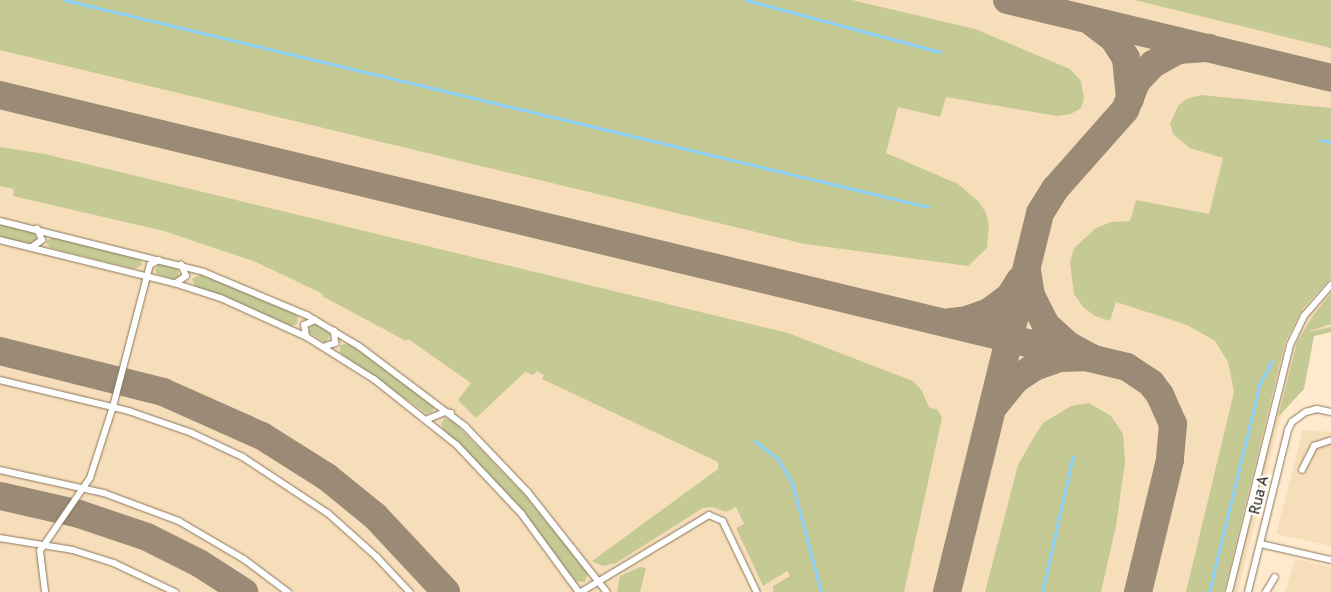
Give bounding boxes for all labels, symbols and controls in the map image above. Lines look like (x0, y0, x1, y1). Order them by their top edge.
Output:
street label: Rua A (1244, 473, 1272, 517)

